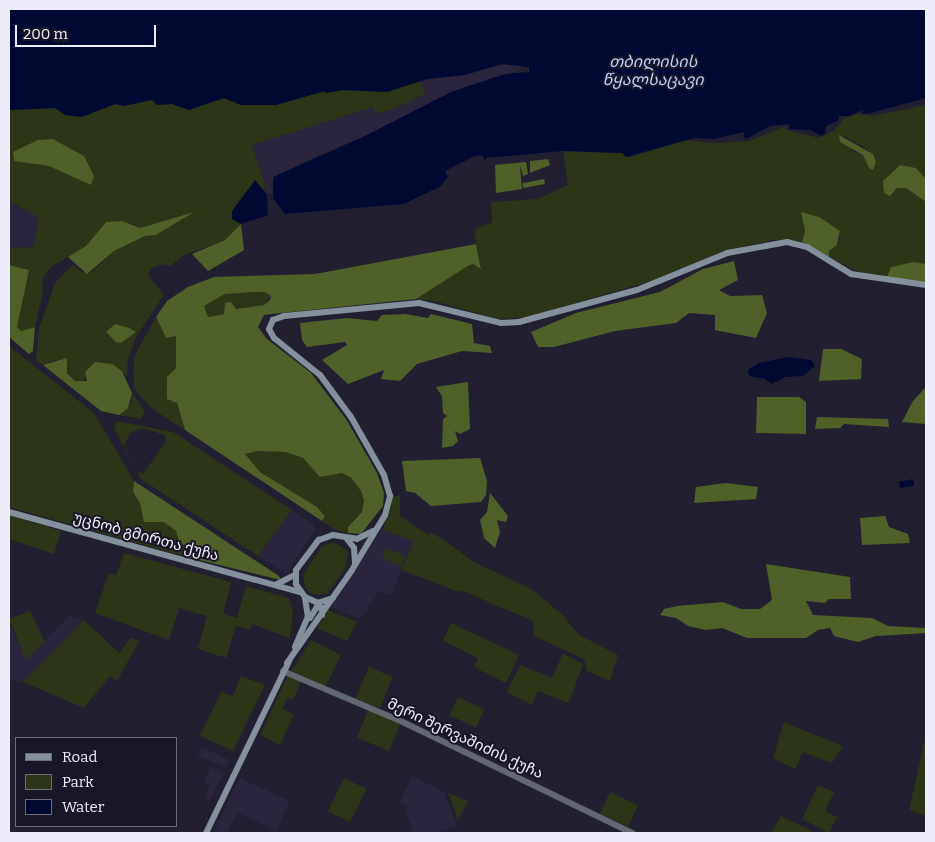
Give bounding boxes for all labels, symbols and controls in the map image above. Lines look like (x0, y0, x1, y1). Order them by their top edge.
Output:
scale bar (18, 15, 159, 47)
text: 200 m (23, 25, 68, 43)
water label: თბილისის წყალსაცავი (603, 52, 703, 90)
street label: უცნობ გმირთა ქუჩა (71, 509, 221, 565)
street label: მერი შერვაშიძის ქუჩა (384, 695, 546, 783)
legend (15, 737, 178, 827)
text: Road (62, 748, 97, 766)
text: Park (62, 773, 94, 791)
text: Water (62, 798, 104, 816)

